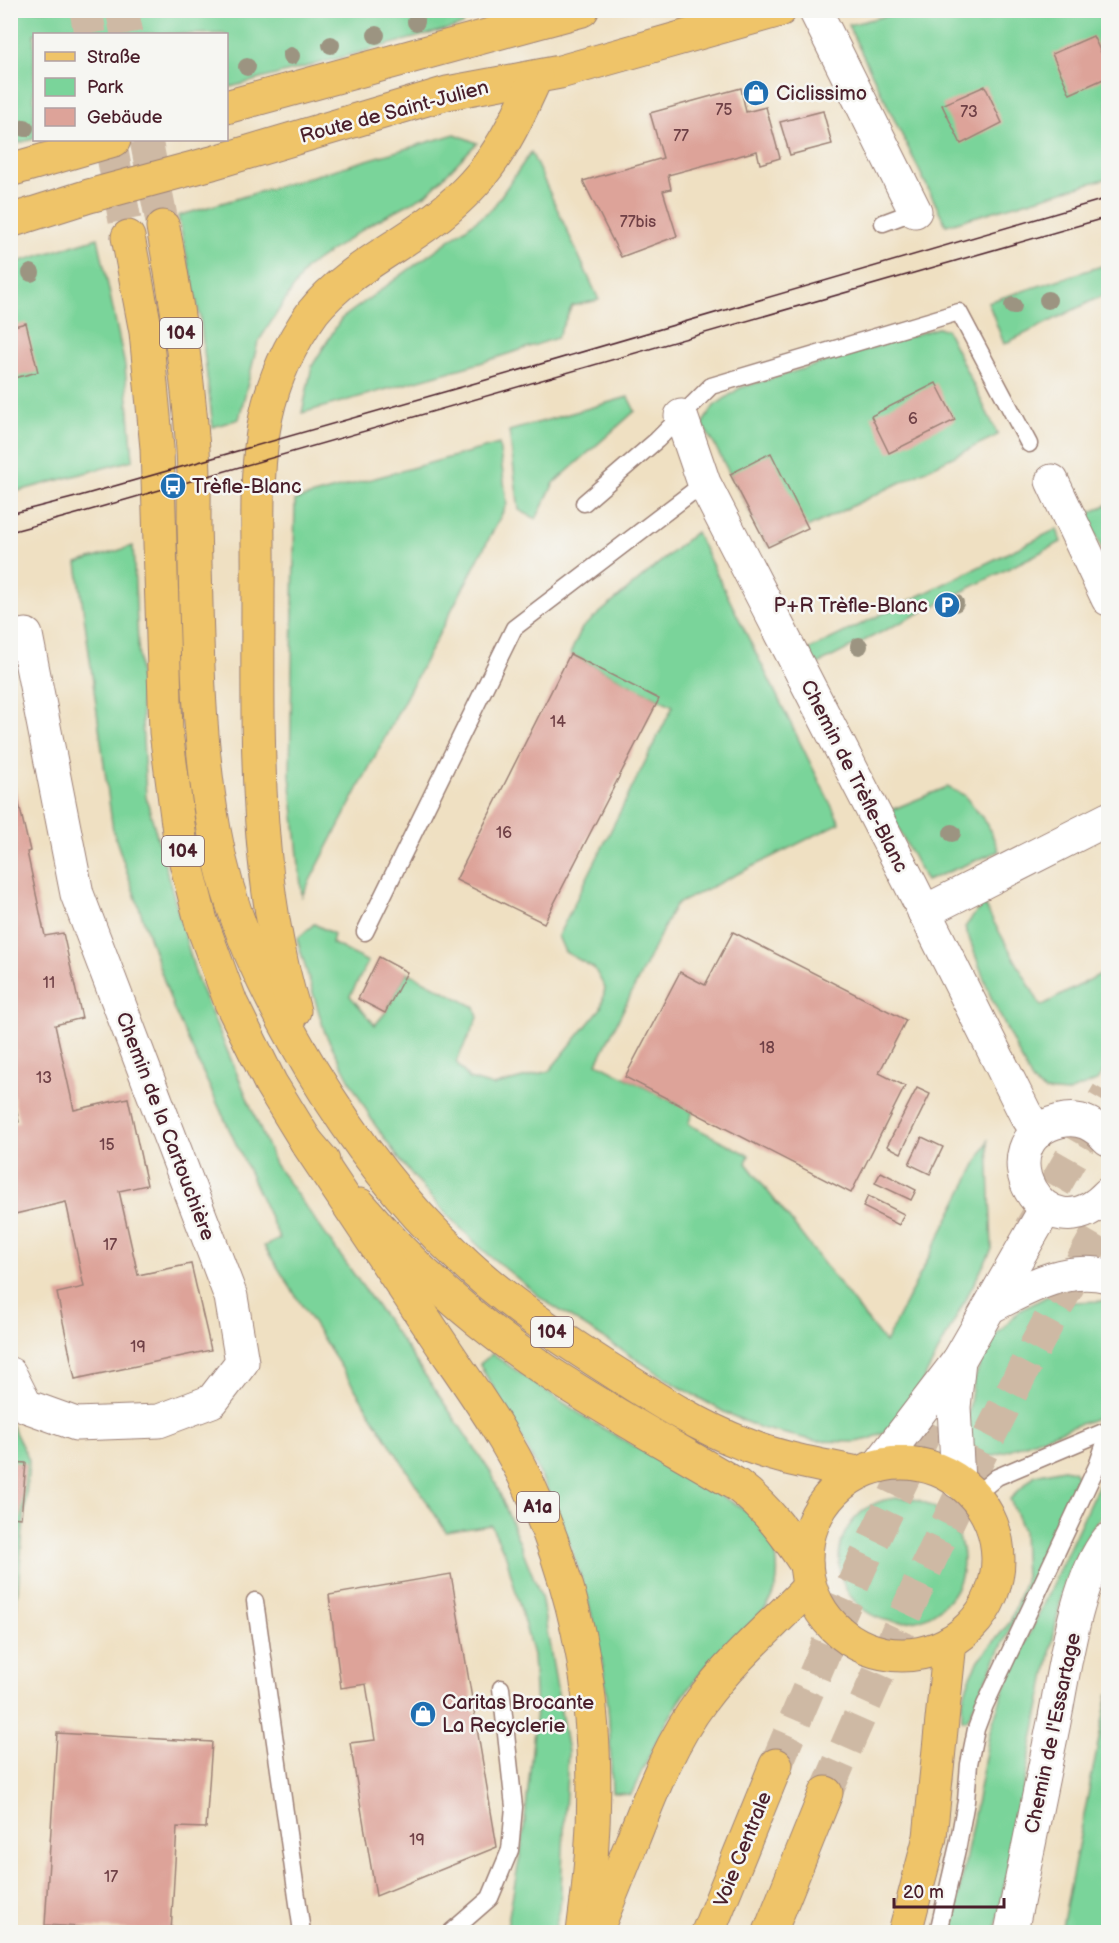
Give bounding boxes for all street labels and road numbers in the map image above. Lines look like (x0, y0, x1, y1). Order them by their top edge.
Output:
street label: Route de Saint-Julien (297, 75, 491, 149)
road number: 104 (160, 318, 202, 348)
street label: Chemin de Trèfle-Blanc (795, 676, 913, 877)
road number: 104 (162, 836, 204, 866)
street label: Chemin de la Cartouchière (110, 1009, 220, 1244)
road number: 104 (531, 1317, 573, 1347)
road number: A1a (517, 1492, 559, 1522)
street label: Chemin de l'Essartage (1020, 1630, 1086, 1836)
street label: Voie Centrale (709, 1788, 777, 1910)

